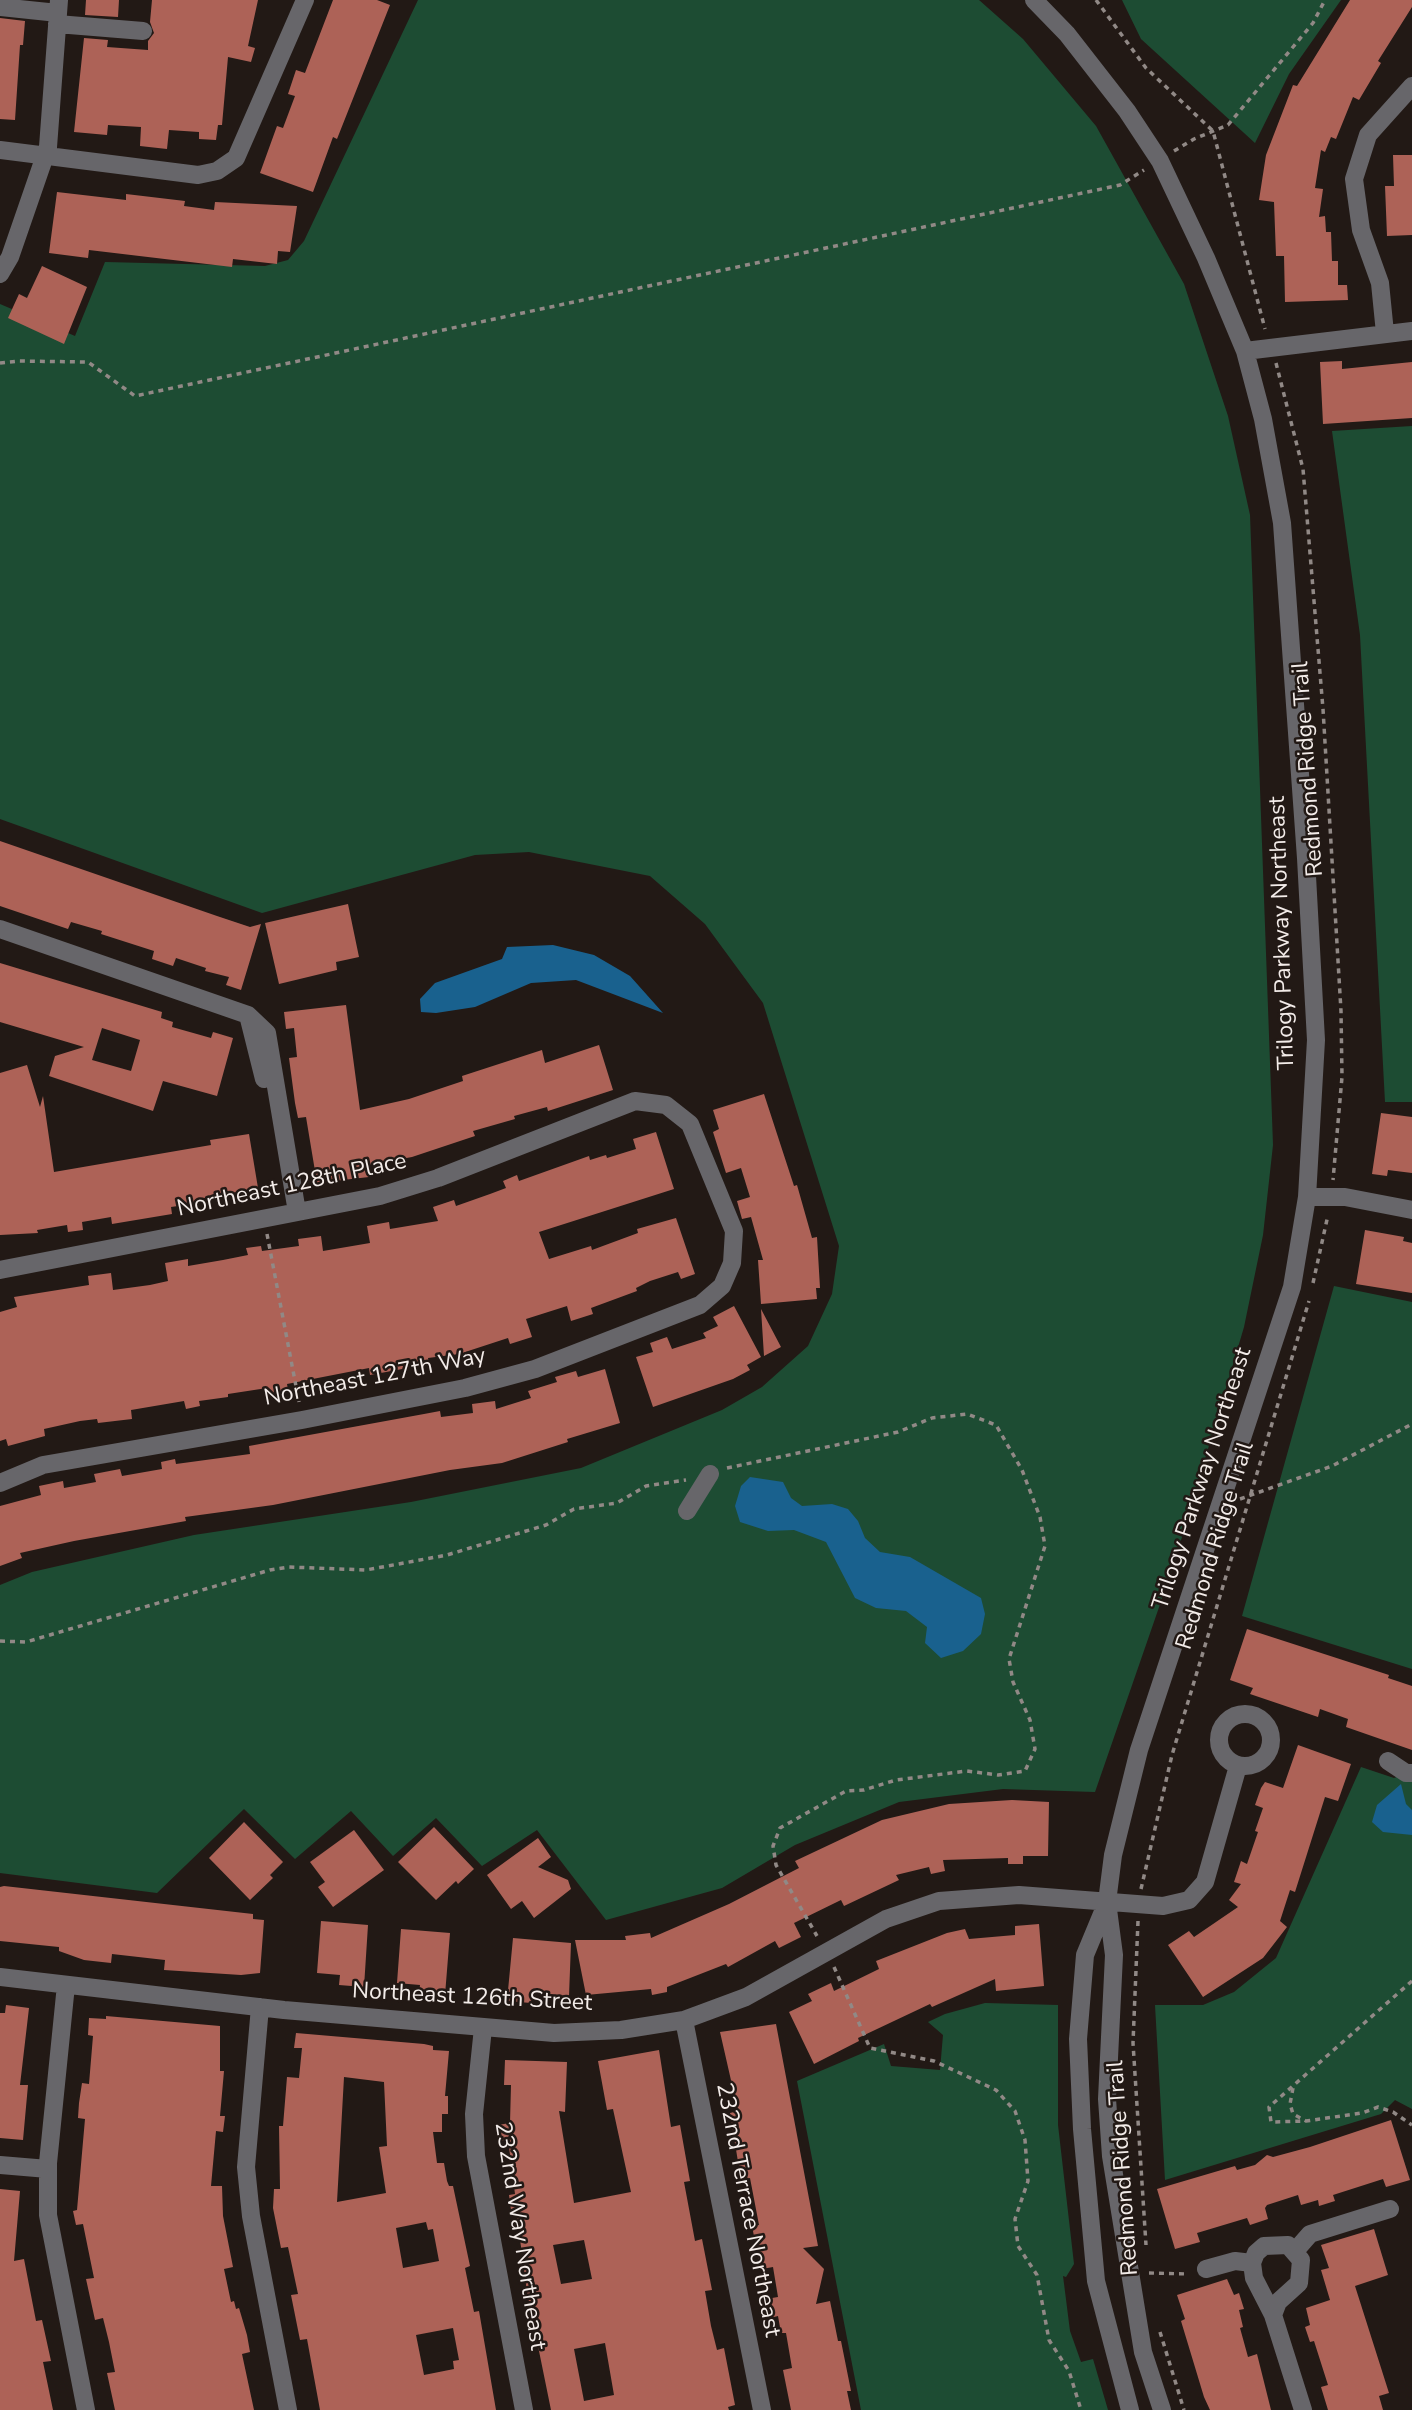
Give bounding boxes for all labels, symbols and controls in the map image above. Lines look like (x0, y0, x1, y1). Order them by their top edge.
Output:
street label: Redmond Ridge Trail (1288, 660, 1330, 878)
street label: Trilogy Parkway Northeast (1264, 796, 1302, 1070)
street label: Northeast 128th Place (175, 1148, 409, 1224)
street label: Northeast 127th Way (262, 1343, 488, 1413)
street label: Trilogy Parkway Northeast (1148, 1344, 1258, 1614)
street label: Redmond Ridge Trail (1171, 1439, 1261, 1653)
street label: Northeast 126th Street (351, 1978, 593, 2018)
street label: Redmond Ridge Trail (1103, 2059, 1145, 2277)
street label: 232nd Terrace Northeast (709, 2081, 785, 2339)
street label: 232nd Way Northeast (487, 2120, 551, 2352)

